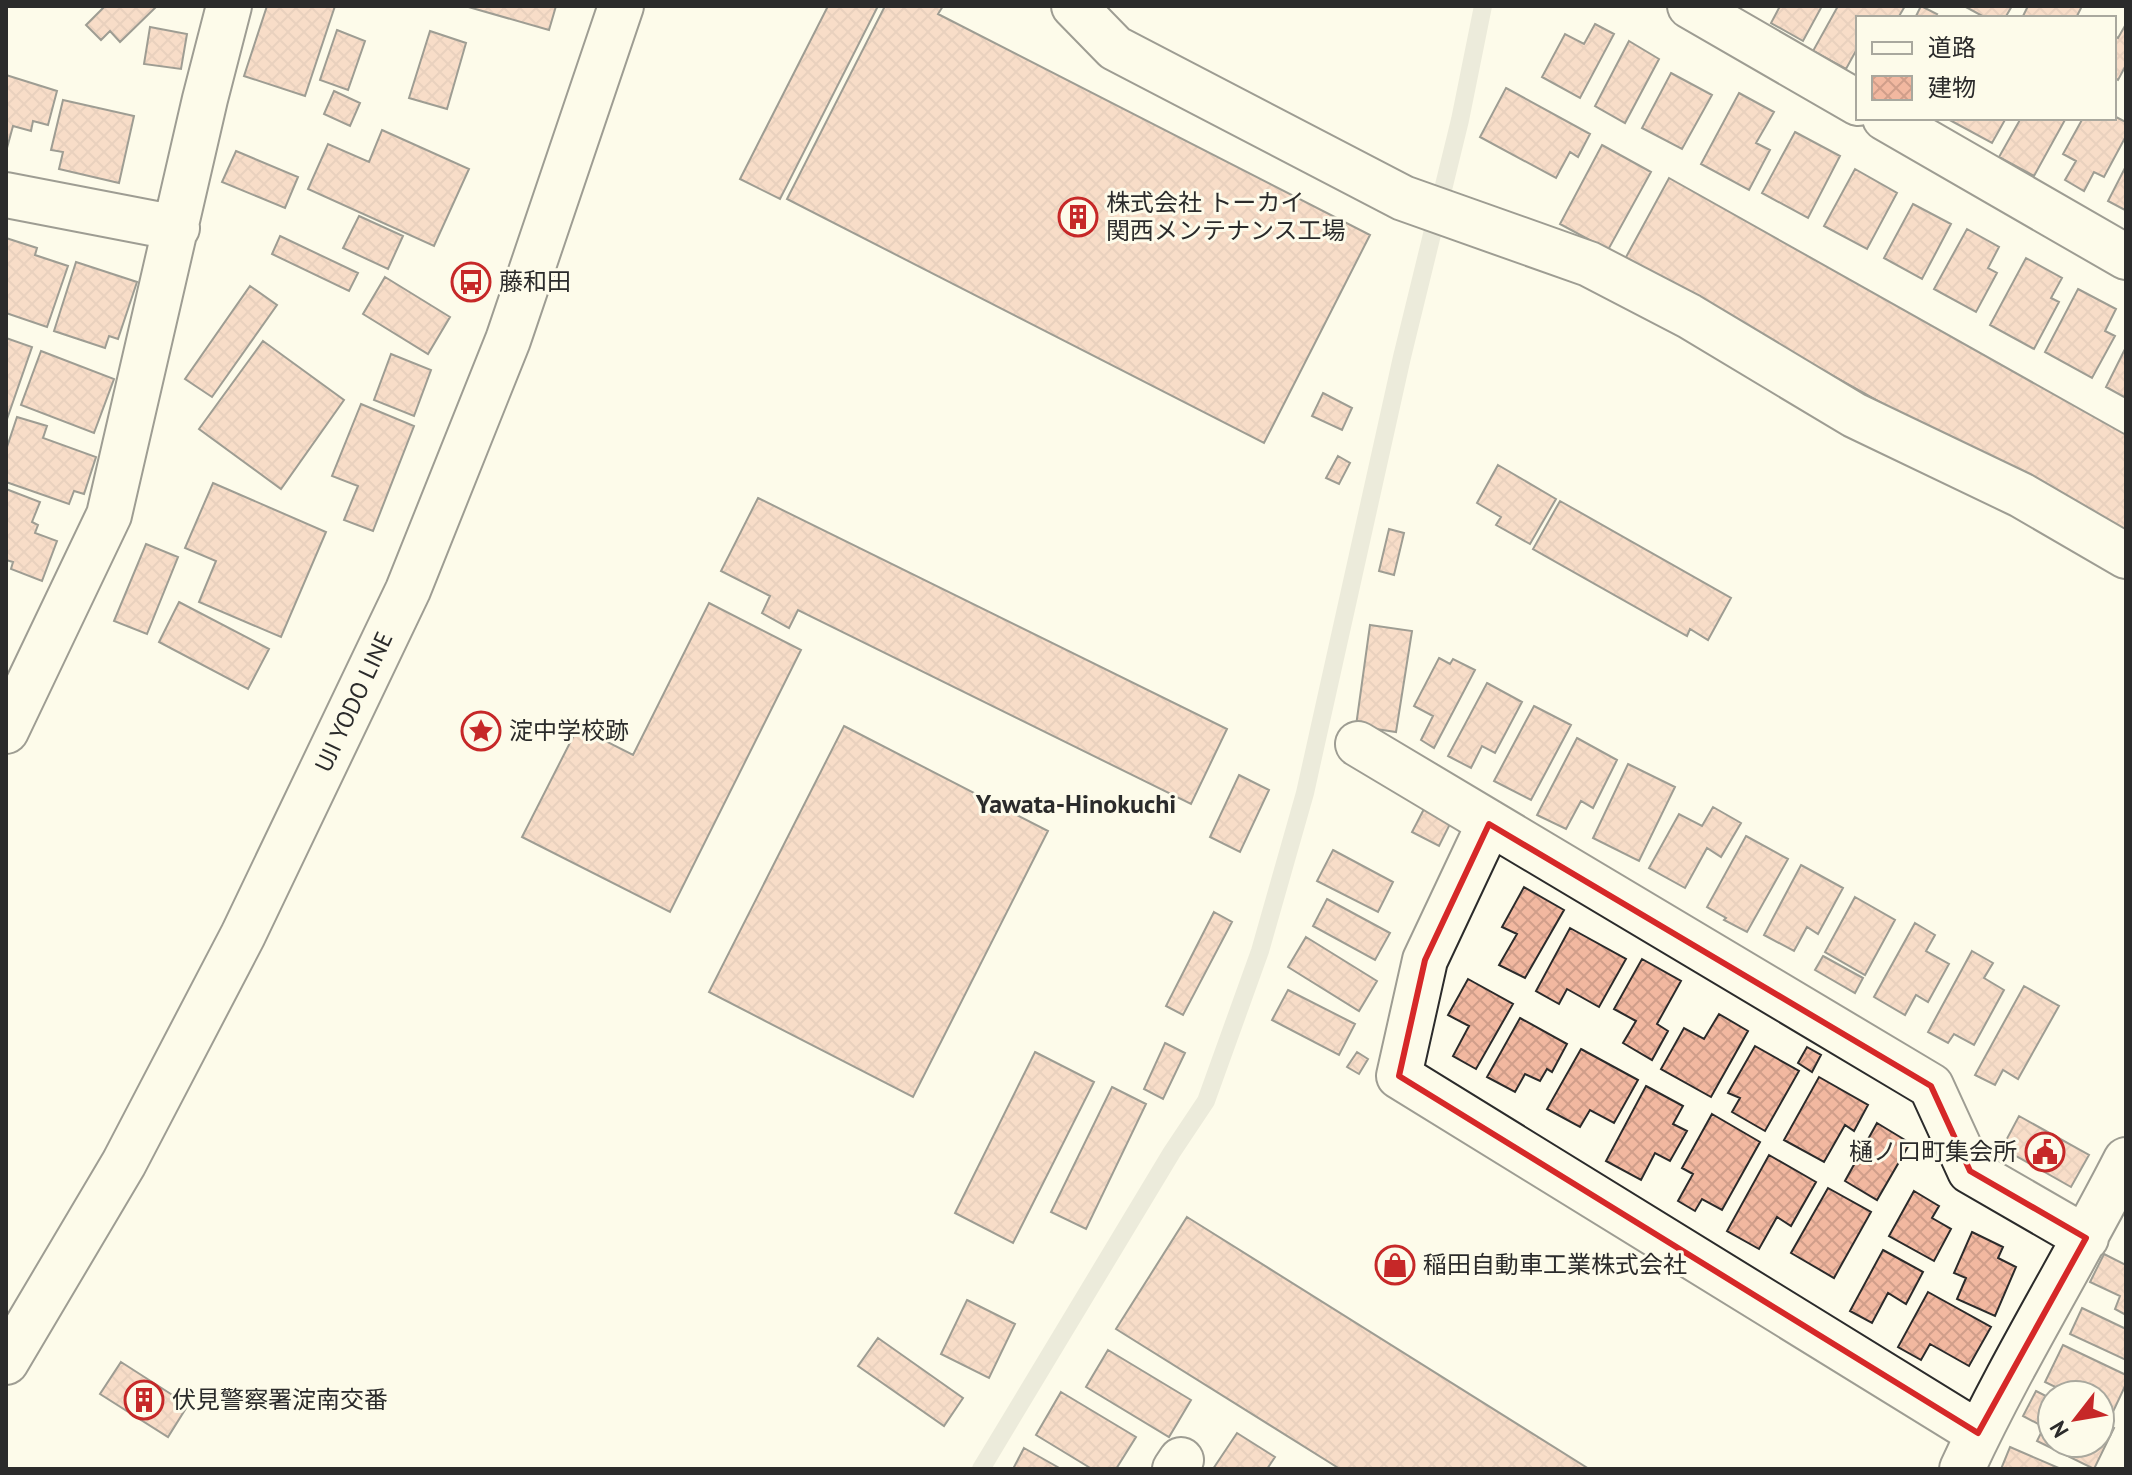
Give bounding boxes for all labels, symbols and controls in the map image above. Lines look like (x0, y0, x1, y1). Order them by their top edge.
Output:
legend (1856, 16, 2116, 120)
text: 道路 (1928, 32, 1976, 63)
text: 建物 (1928, 72, 1976, 103)
place label: 株式会社 トーカイ 関西メンテナンス工場 (1106, 187, 1346, 246)
building icon: 株式会社 トーカイ 関西メンテナンス工場 (1057, 196, 1099, 238)
bus stop icon: 藤和田 (450, 261, 492, 303)
place label: 藤和田 (499, 266, 571, 297)
street label: UJI YODO LINE (308, 627, 400, 777)
place icon: 淀中学校跡 (460, 710, 502, 752)
place label: 淀中学校跡 (509, 715, 629, 746)
district label: Yawata-Hinokuchi (975, 787, 1176, 820)
public building icon: 樋ノ口町集会所 (2024, 1131, 2066, 1173)
place label: 樋ノ口町集会所 (1849, 1136, 2017, 1167)
shop icon: 稲田自動車工業株式会社 (1374, 1244, 1416, 1286)
place label: 稲田自動車工業株式会社 (1423, 1249, 1687, 1280)
building icon: 伏見警察署淀南交番 (123, 1379, 165, 1421)
north arrow (2036, 1379, 2116, 1459)
place label: 伏見警察署淀南交番 (172, 1384, 388, 1415)
text: N (2043, 1416, 2075, 1443)

